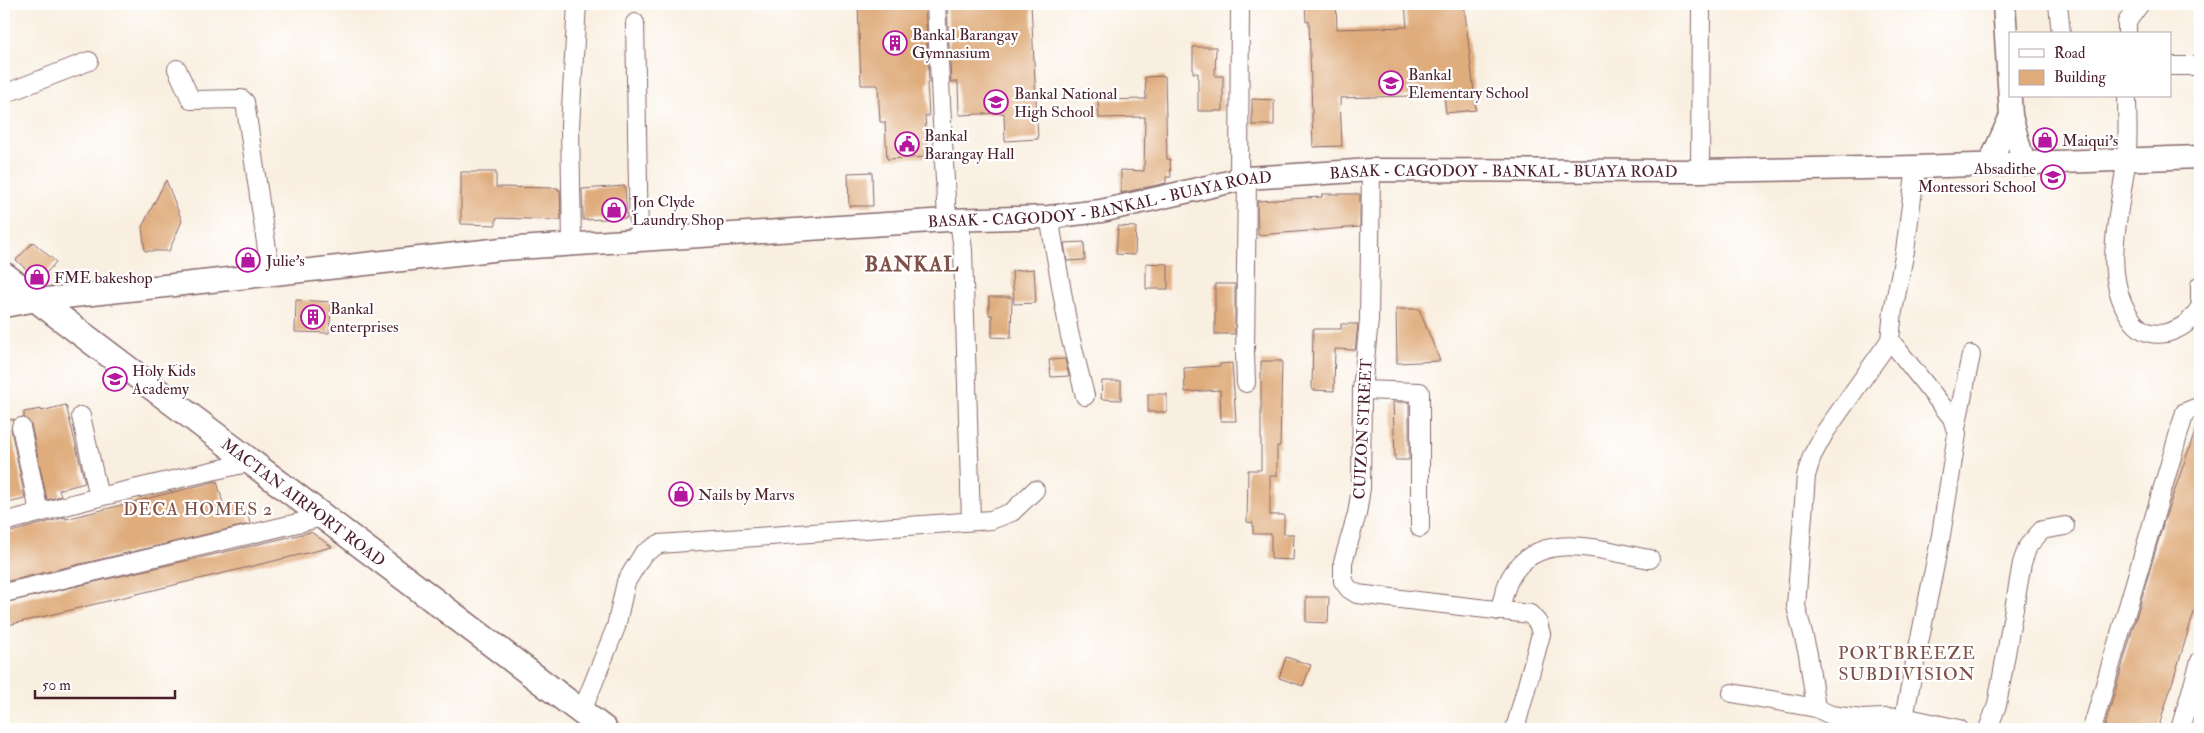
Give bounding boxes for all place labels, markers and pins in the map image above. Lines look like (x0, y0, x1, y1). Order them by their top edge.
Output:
place label: Bankal Barangay Gymnasium (912, 25, 1019, 63)
building icon: Bankal Barangay Gymnasium (882, 30, 908, 56)
place label: Bankal Elementary School (1408, 65, 1529, 103)
school or university icon: Bankal Elementary School (1378, 70, 1404, 96)
place label: Bankal National High School (1014, 84, 1117, 122)
school or university icon: Bankal National High School (983, 89, 1009, 115)
place label: Bankal Barangay Hall (924, 126, 1014, 164)
shop icon: Maiqui's (2032, 127, 2058, 153)
public building icon: Bankal Barangay Hall (894, 131, 920, 157)
place label: Maiqui's (2062, 131, 2118, 151)
place label: Absadithe Montessori School (1918, 159, 2036, 197)
school or university icon: Absadithe Montessori School (2040, 164, 2066, 190)
place label: Jon Clyde Laundry Shop (631, 192, 724, 231)
shop icon: Jon Clyde Laundry Shop (601, 197, 627, 223)
shop icon: Julie's (235, 247, 261, 273)
place label: Julie's (265, 251, 305, 272)
shop icon: FME bakeshop (24, 264, 50, 290)
place label: FME bakeshop (54, 268, 153, 289)
place label: Bankal enterprises (330, 299, 399, 338)
building icon: Bankal enterprises (300, 304, 326, 330)
place label: Holy Kids Academy (131, 361, 196, 399)
school or university icon: Holy Kids Academy (102, 366, 128, 392)
shop icon: Nails by Marvs (668, 481, 694, 507)
place label: Nails by Marvs (698, 485, 794, 505)

